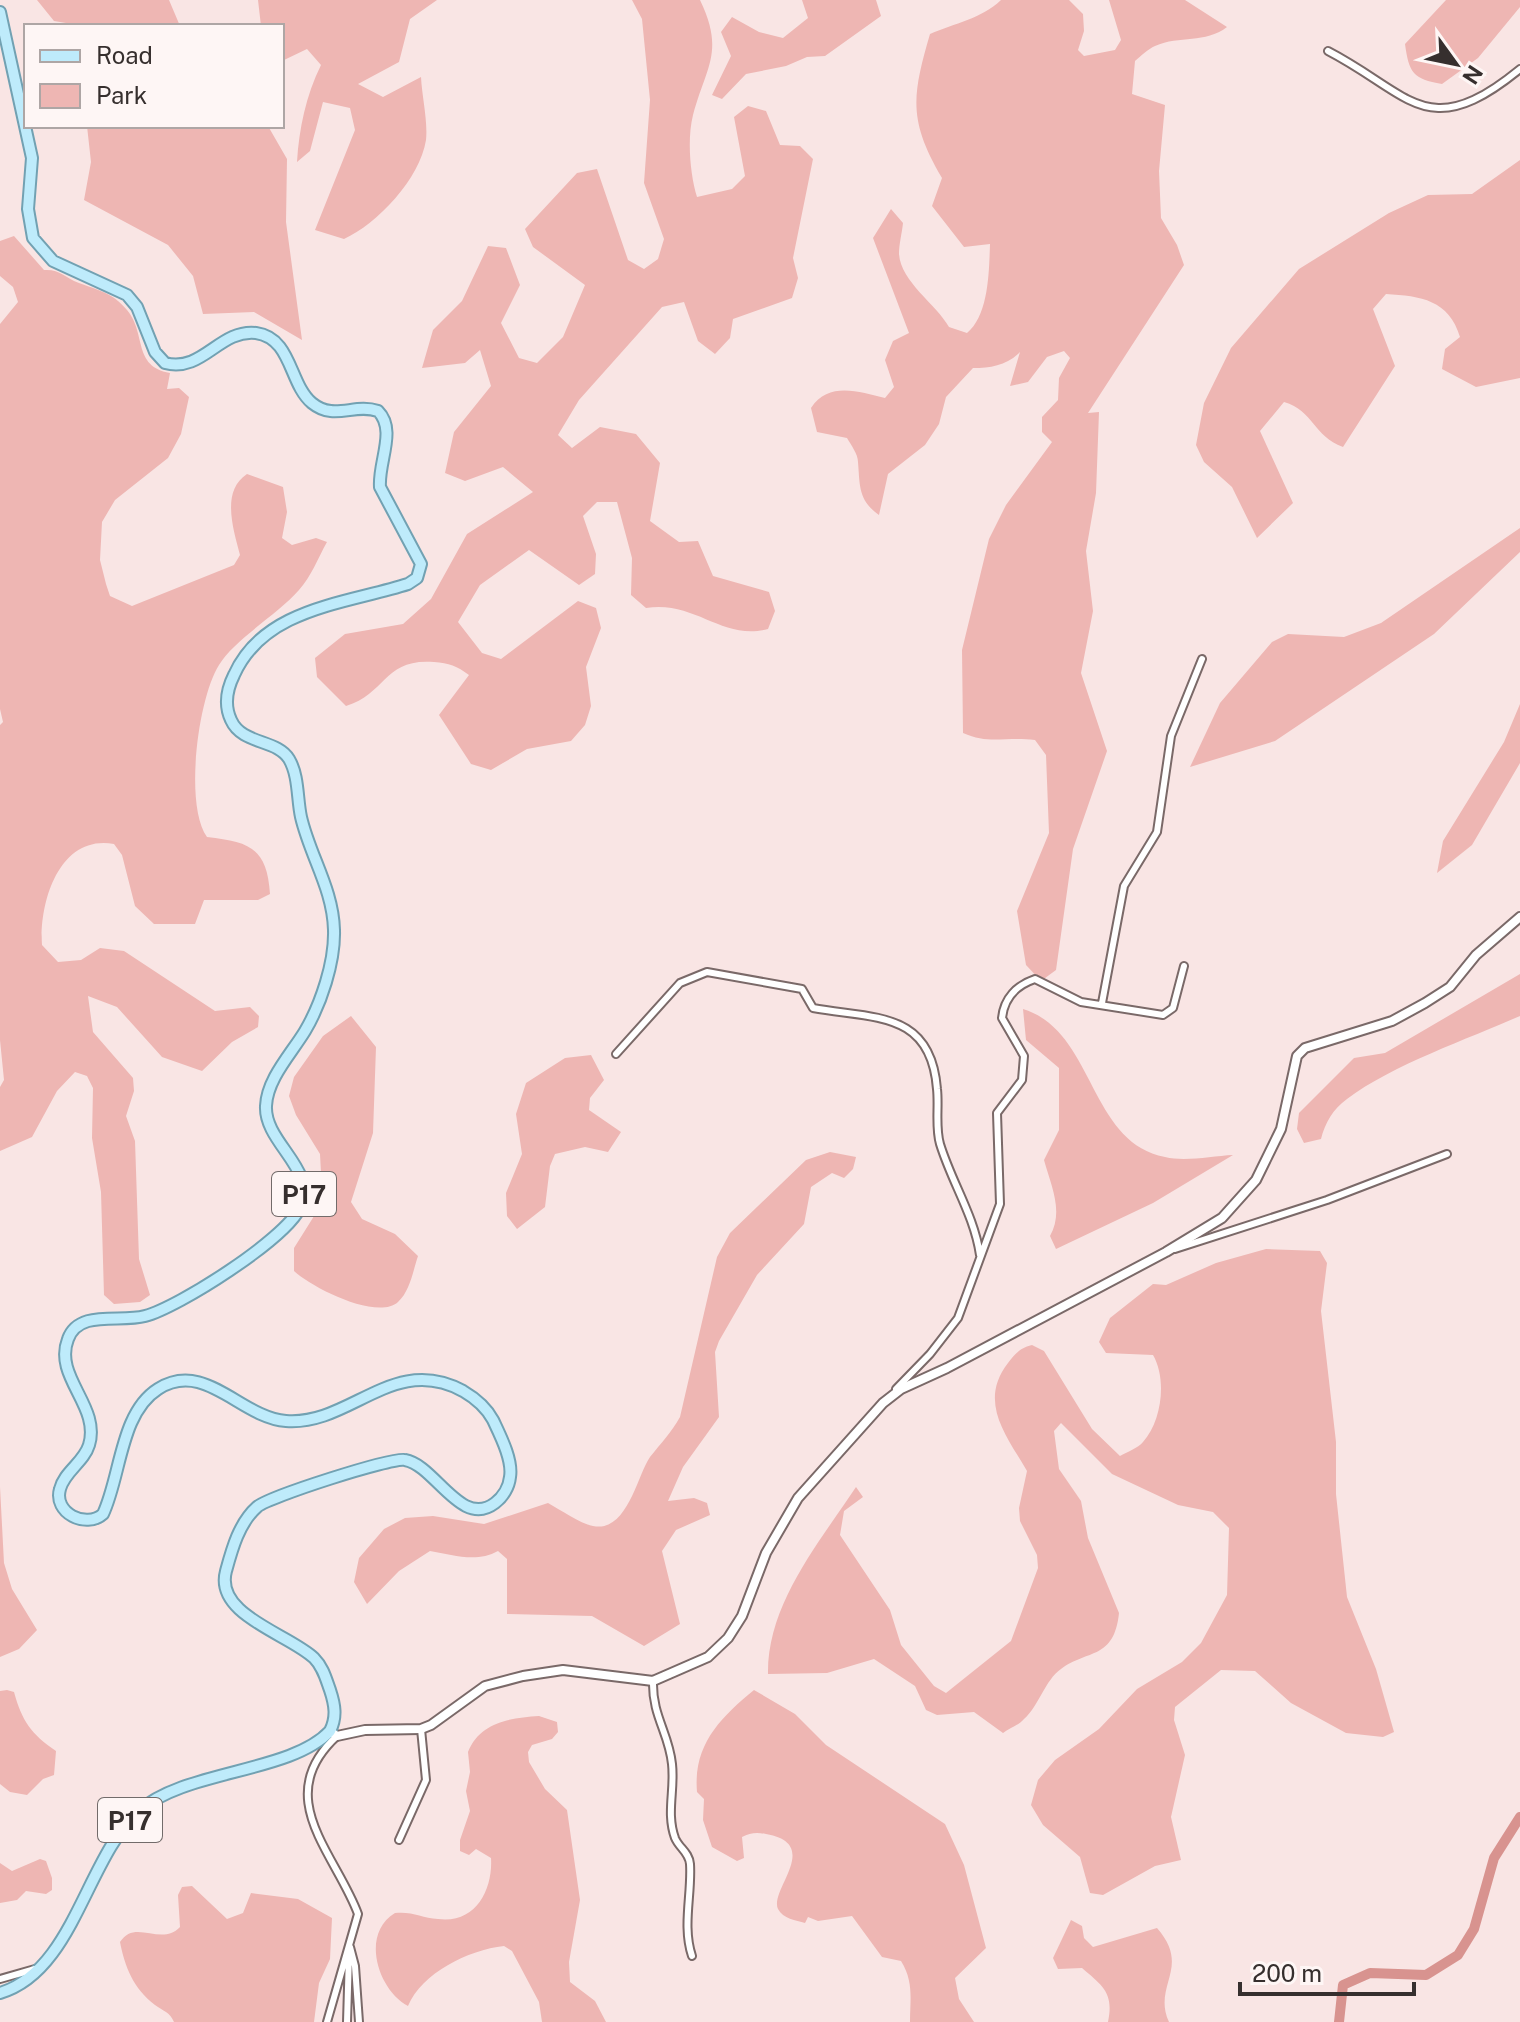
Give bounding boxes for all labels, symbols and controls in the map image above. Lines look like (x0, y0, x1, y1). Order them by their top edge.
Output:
legend (24, 24, 284, 128)
north arrow (1416, 24, 1496, 104)
text: Road (96, 41, 153, 69)
text: N (1457, 61, 1488, 89)
text: Park (96, 81, 147, 109)
road number: P17 (272, 1172, 336, 1216)
road number: P17 (98, 1798, 162, 1842)
scale bar (1240, 1946, 1414, 1996)
text: 200 m (1252, 1959, 1322, 1987)

